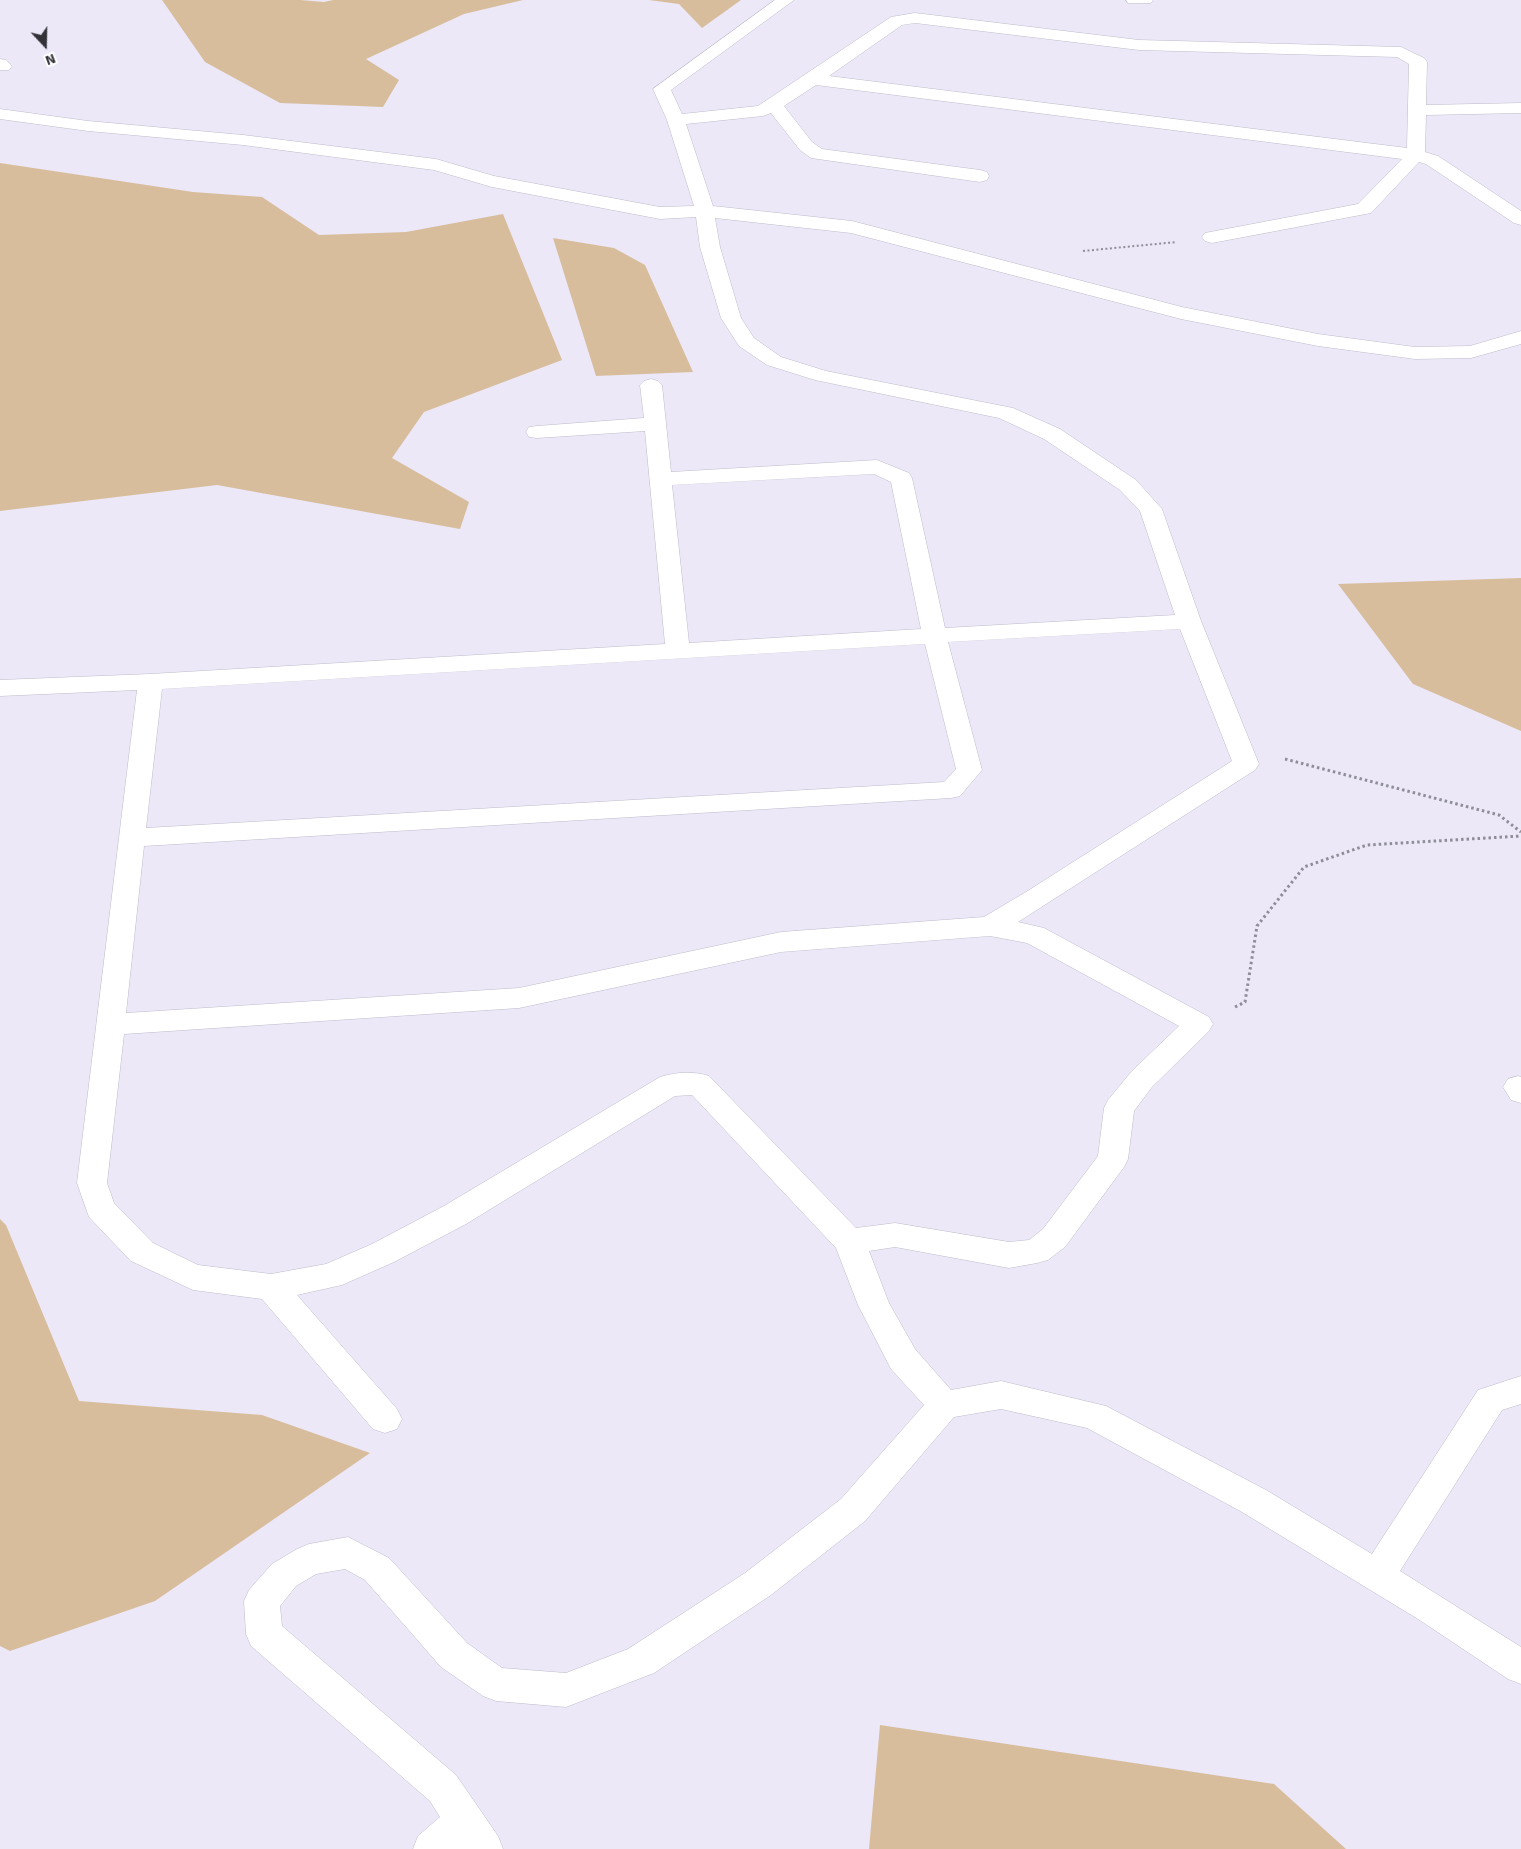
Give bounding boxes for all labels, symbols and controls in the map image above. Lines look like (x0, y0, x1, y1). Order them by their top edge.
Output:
north arrow (20, 20, 70, 70)
text: N (43, 50, 58, 69)

